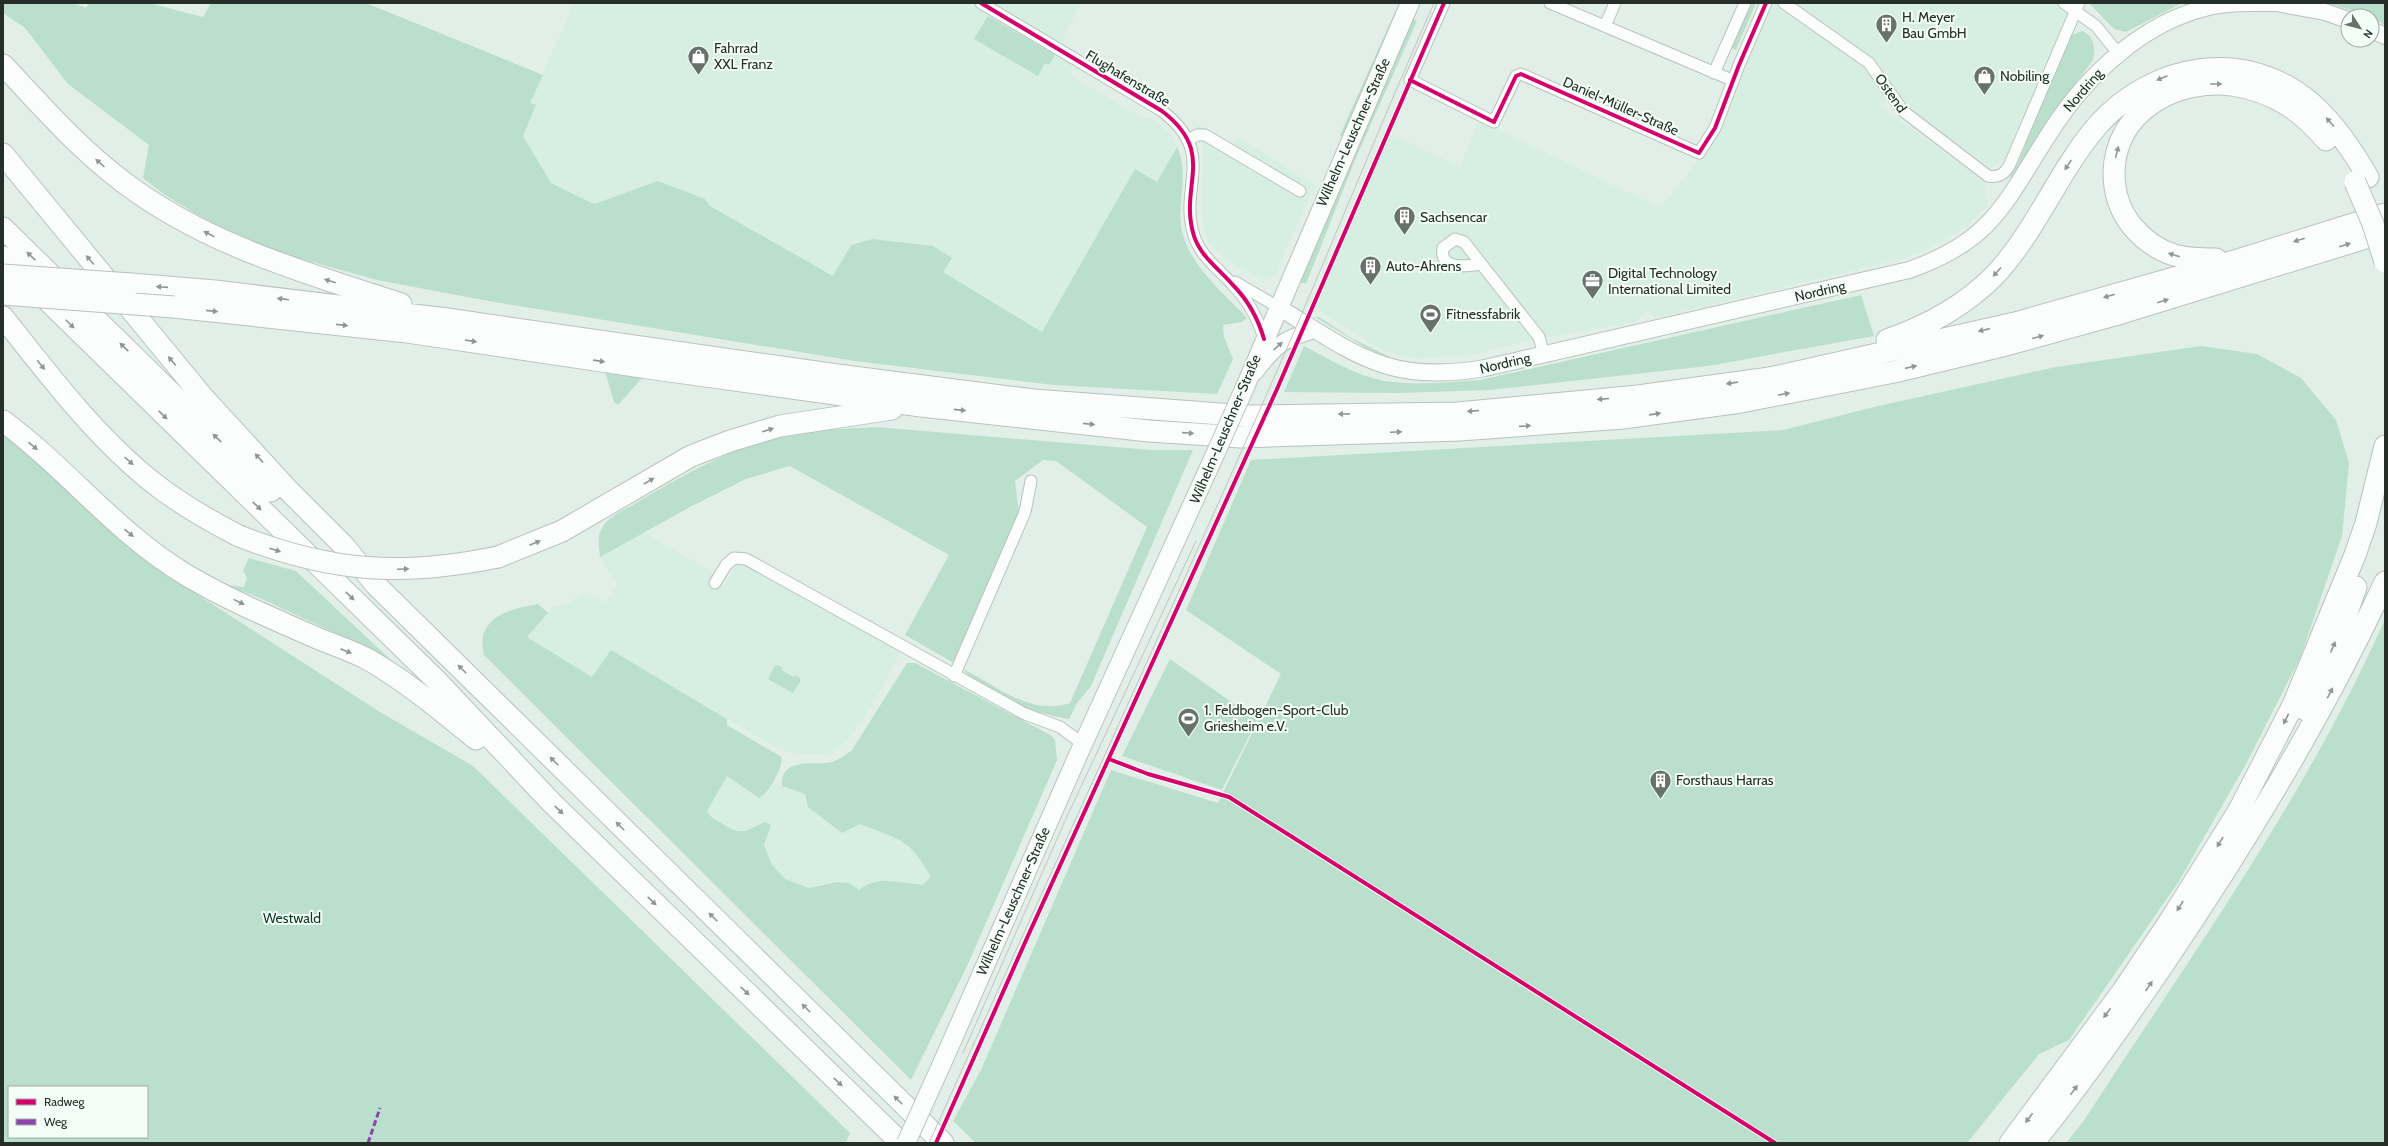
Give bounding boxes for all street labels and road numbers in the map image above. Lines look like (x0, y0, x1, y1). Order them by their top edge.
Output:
street label: Flughafenstraße (1082, 46, 1174, 110)
street label: Wilhelm-Leuschner-Straße (1312, 55, 1394, 209)
street label: Nordring (2059, 64, 2107, 115)
street label: Ostend (1871, 70, 1911, 116)
street label: Daniel-Müller-Straße (1560, 72, 1682, 140)
street label: Nordring (1793, 276, 1848, 306)
street label: Nordring (1478, 348, 1533, 378)
street label: Wilhelm-Leuschner-Straße (1185, 352, 1265, 506)
street label: Wilhelm-Leuschner-Straße (972, 824, 1054, 978)

